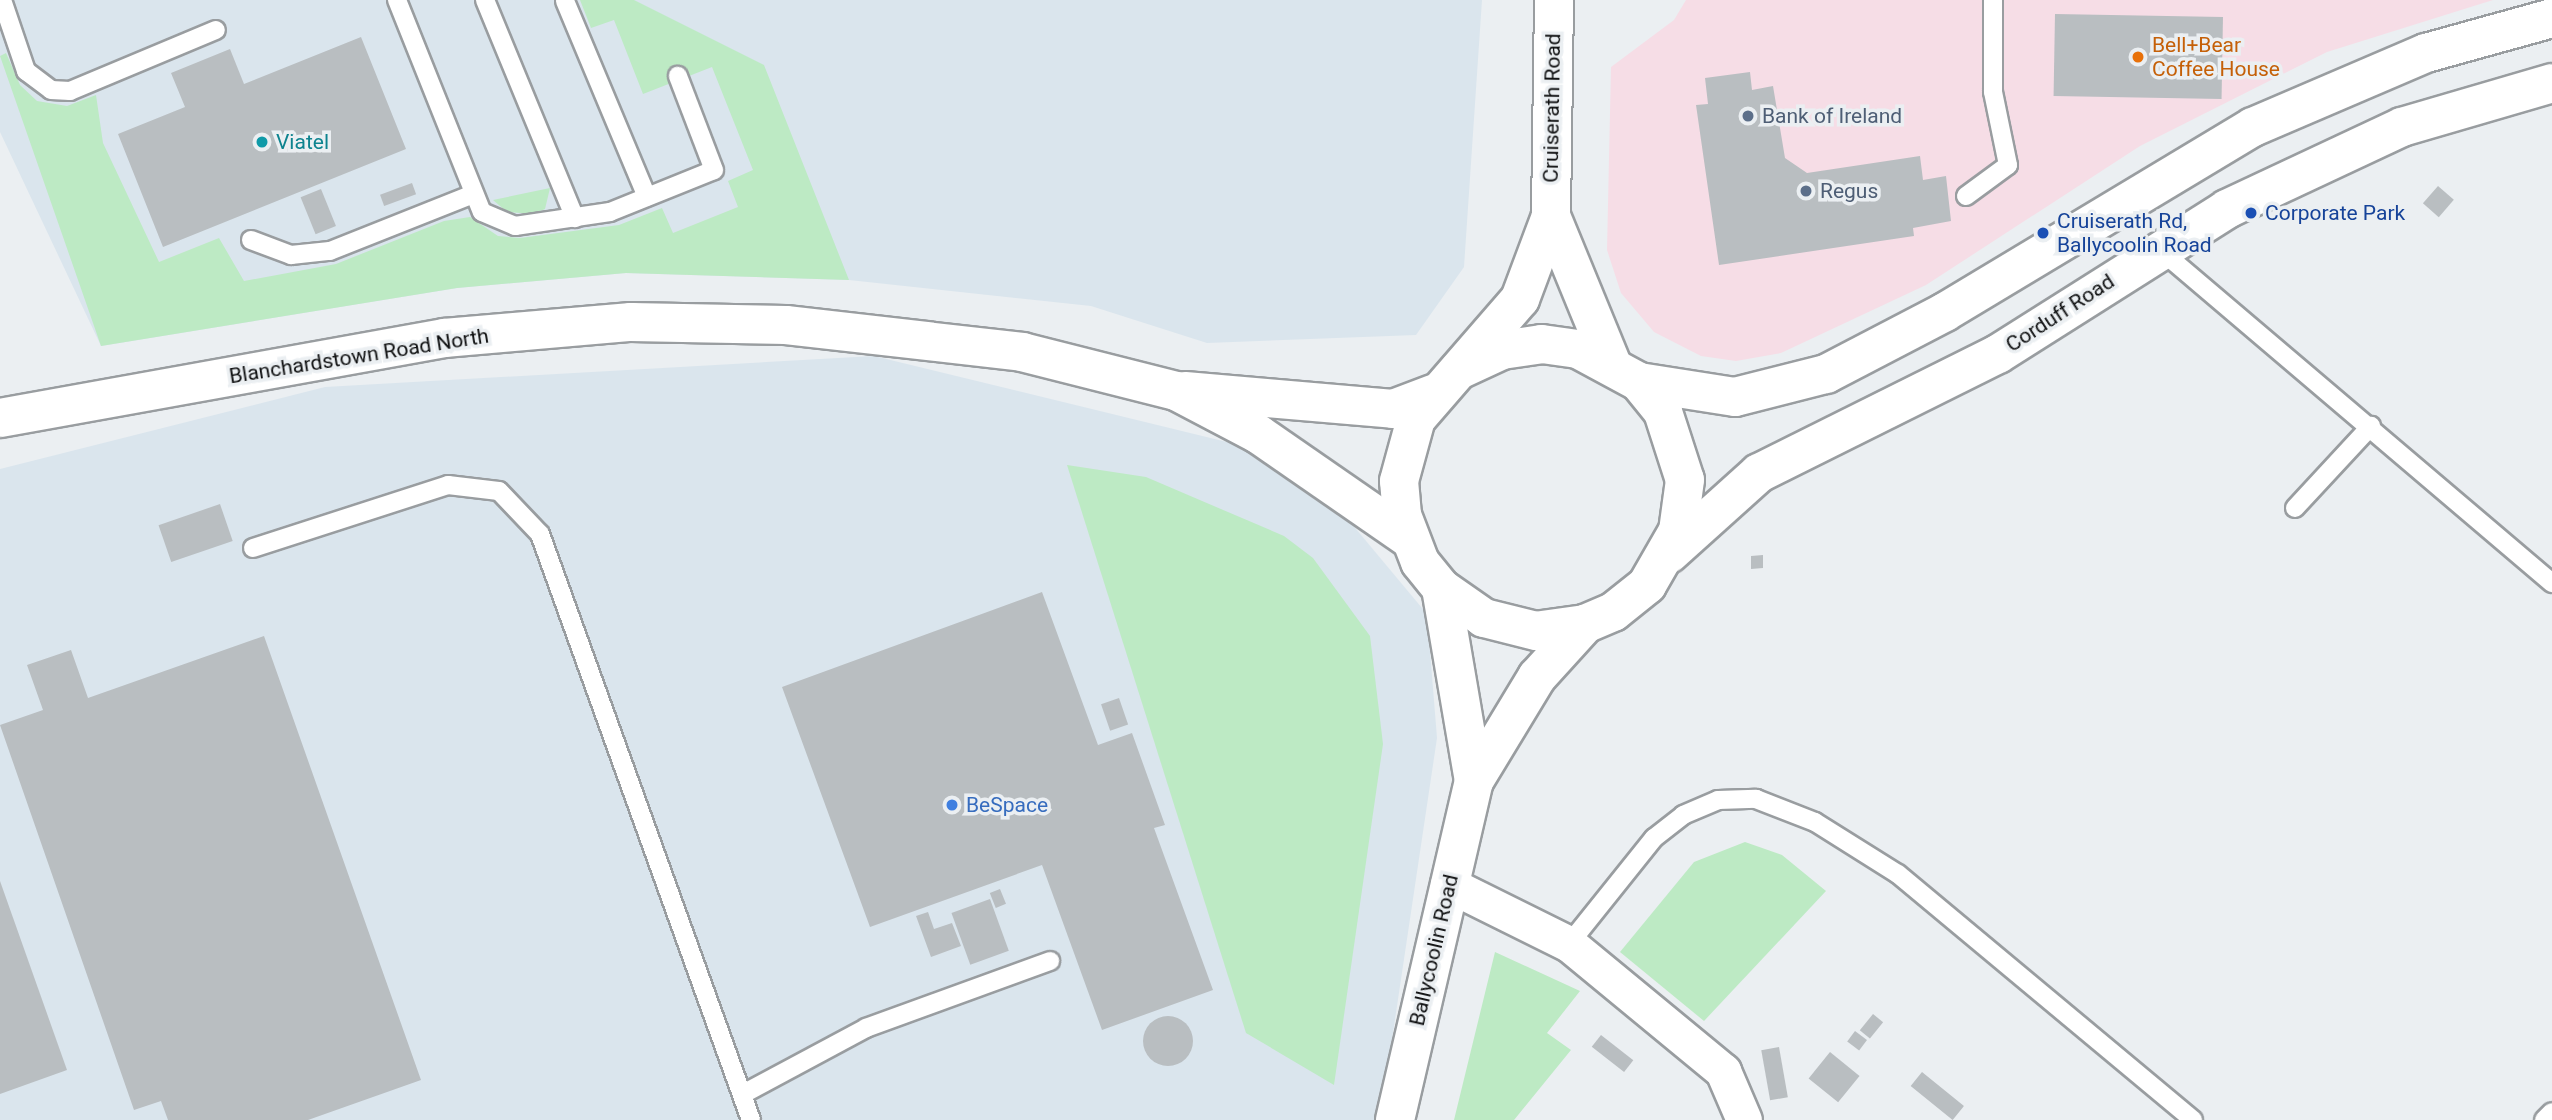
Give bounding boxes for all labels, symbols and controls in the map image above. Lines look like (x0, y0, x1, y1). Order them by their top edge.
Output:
place label: Bell+Bear Coffee House (2152, 32, 2280, 82)
street label: Cruiserath Road (1538, 33, 1566, 183)
marker: Bell+Bear Coffee House (2130, 49, 2146, 65)
place label: Bank of Ireland (1762, 103, 1902, 129)
marker: Bank of Ireland (1740, 108, 1756, 124)
place label: Viatel (276, 129, 329, 155)
marker: Viatel (254, 134, 270, 150)
place label: Regus (1820, 178, 1878, 204)
marker: Regus (1798, 183, 1814, 199)
place label: Corporate Park (2265, 200, 2405, 226)
marker: Corporate Park (2243, 205, 2259, 221)
place label: Cruiserath Rd, Ballycoolin Road (2057, 208, 2212, 258)
marker: Cruiserath Rd, Ballycoolin Road (2035, 225, 2051, 241)
street label: Corduff Road (2001, 269, 2119, 357)
street label: Blanchardstown Road North (227, 323, 491, 389)
place label: BeSpace (966, 792, 1048, 818)
marker: BeSpace (944, 797, 960, 813)
street label: Ballycoolin Road (1404, 872, 1464, 1028)

